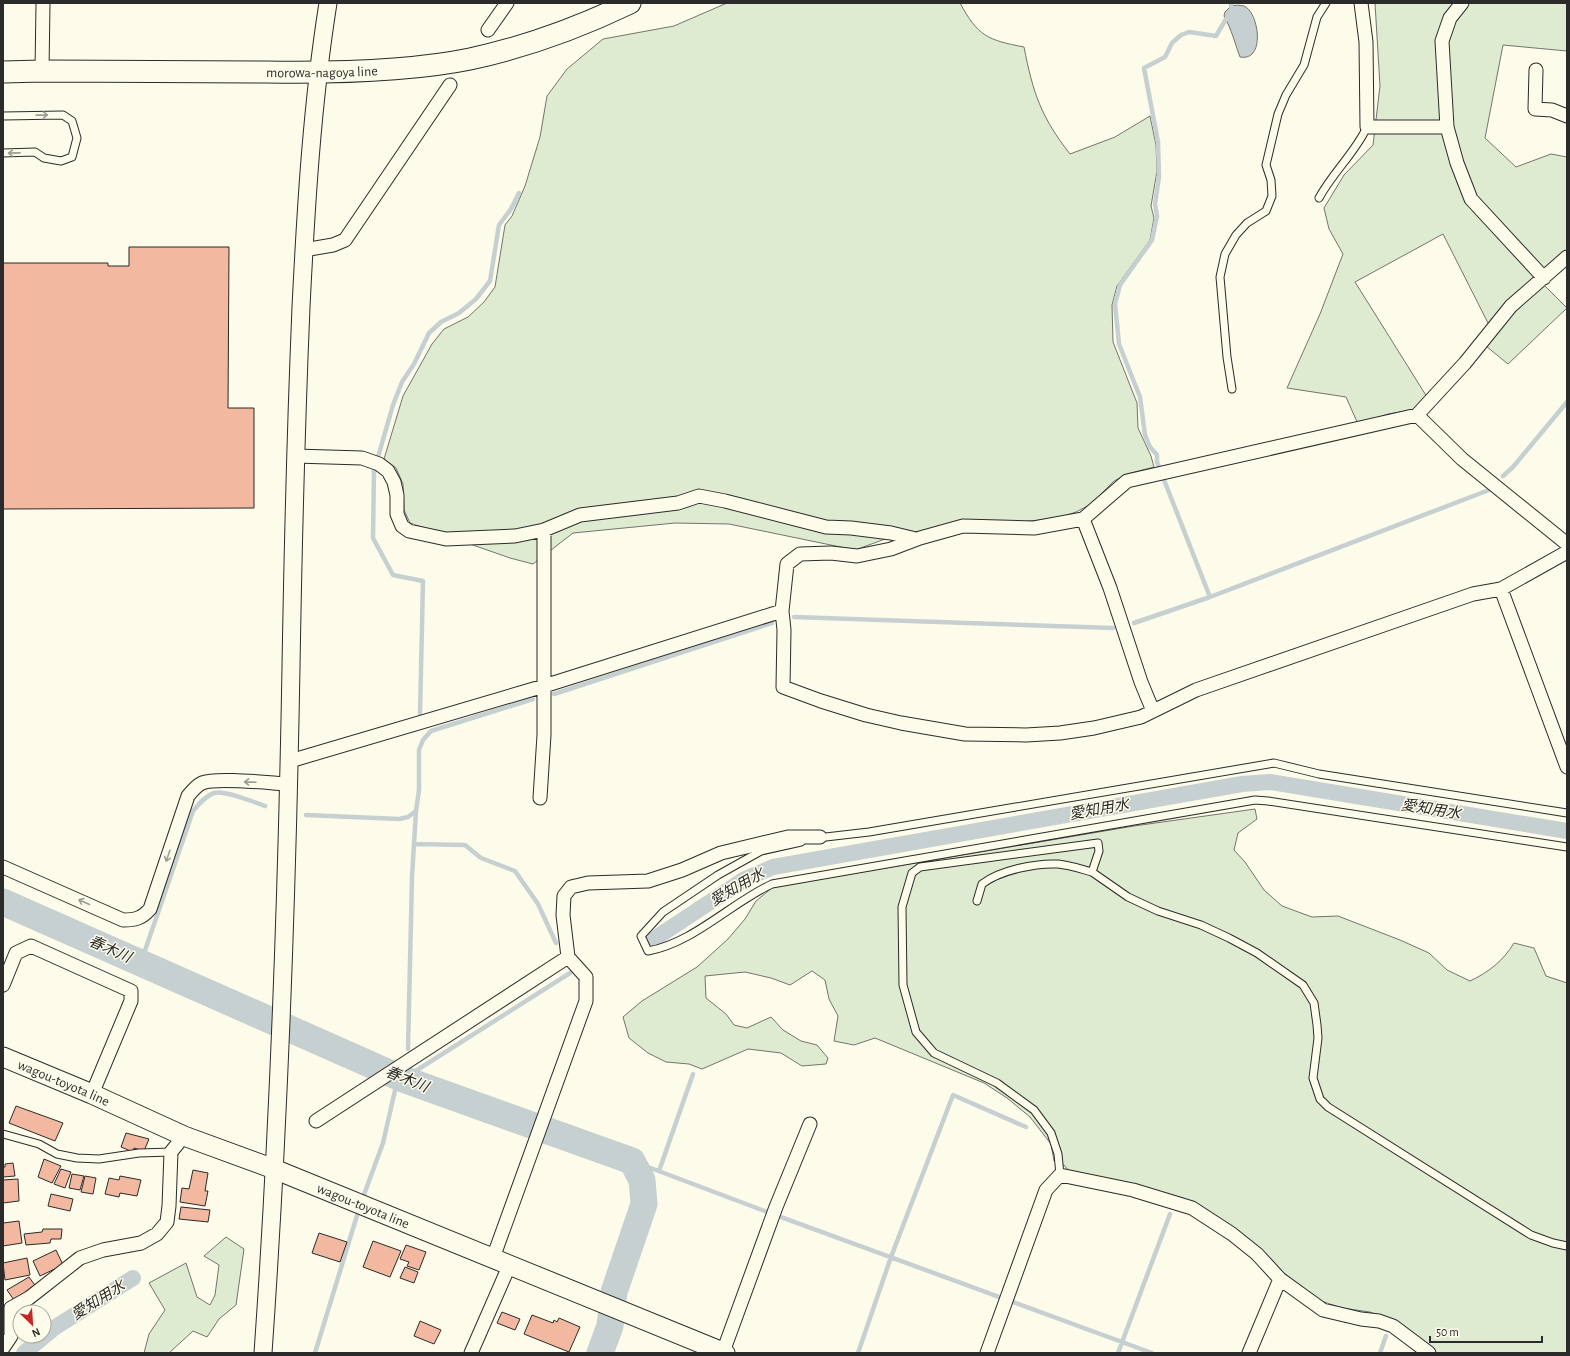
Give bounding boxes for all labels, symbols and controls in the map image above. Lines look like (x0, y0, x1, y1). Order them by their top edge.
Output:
street label: morowa-nagoya line (266, 64, 378, 80)
one-way arrow (35, 112, 48, 119)
one-way arrow (8, 149, 21, 157)
one-way arrow (244, 778, 257, 786)
water label: 愛知用水 (1068, 796, 1132, 822)
water label: 愛知用水 (1400, 796, 1464, 822)
one-way arrow (164, 849, 171, 862)
water label: 愛知用水 (707, 864, 769, 909)
one-way arrow (78, 898, 90, 905)
water label: 春木川 (86, 933, 136, 966)
street label: wagou-toyota line (15, 1058, 112, 1109)
water label: 春木川 (383, 1063, 433, 1096)
street label: wagou-toyota line (315, 1181, 411, 1231)
water label: 愛知用水 (68, 1276, 129, 1323)
north arrow (12, 1304, 52, 1344)
scale bar (1430, 1318, 1542, 1344)
text: N (30, 1326, 42, 1339)
text: 50 m (1436, 1326, 1459, 1338)

